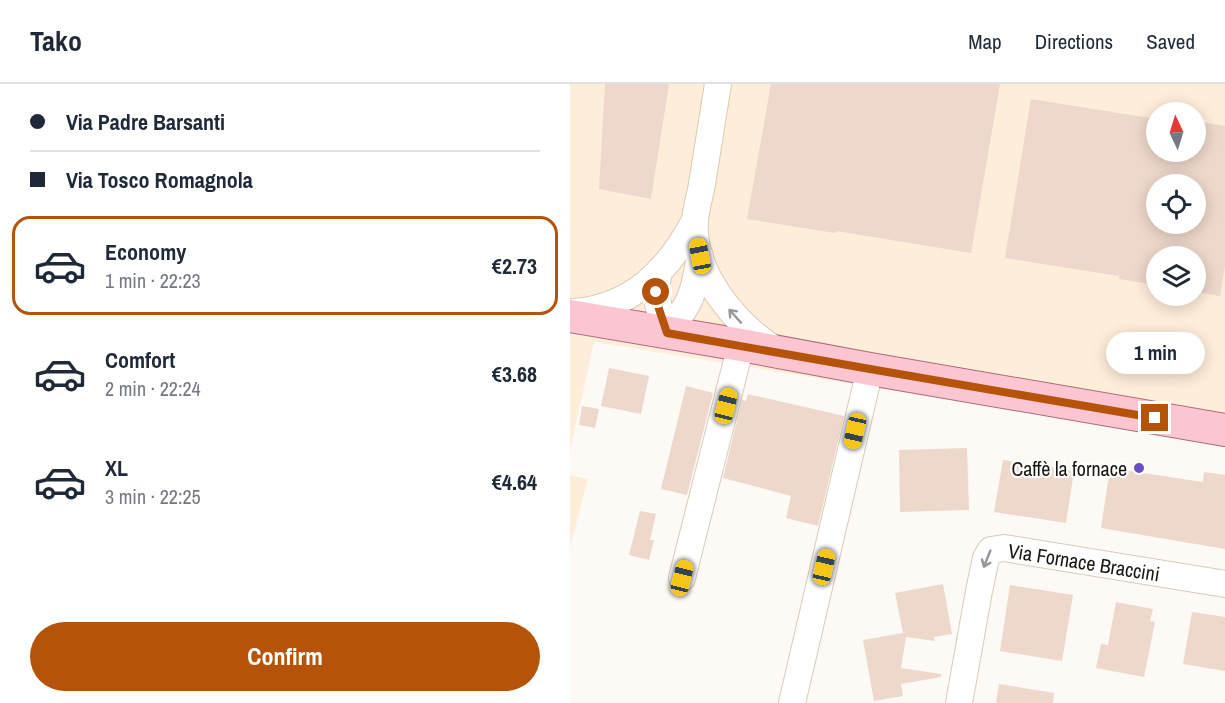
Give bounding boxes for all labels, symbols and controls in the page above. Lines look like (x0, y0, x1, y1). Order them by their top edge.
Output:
text: Tako (30, 22, 82, 60)
text: Map (968, 27, 1002, 56)
text: Directions (1035, 27, 1113, 56)
text: Saved (1146, 27, 1195, 56)
north arrow (1146, 102, 1206, 162)
map controls (1146, 102, 1206, 306)
text: Via Padre Barsanti (66, 107, 225, 137)
text: Via Tosco Romagnola (66, 165, 253, 195)
button: locate (1146, 174, 1206, 234)
text: Economy (105, 237, 186, 267)
car (688, 237, 712, 275)
icon: car (33, 239, 87, 293)
button: layers (1146, 246, 1206, 306)
text: €2.73 (492, 251, 537, 281)
text: 1 min · 22:23 (105, 267, 201, 294)
route start (642, 278, 669, 305)
one-way arrow (728, 309, 742, 324)
callout: 1 min (1106, 331, 1204, 373)
text: 1 min (1134, 339, 1177, 366)
text: Comfort (105, 345, 175, 375)
icon: car (33, 347, 87, 401)
text: €3.68 (492, 359, 537, 389)
text: 2 min · 22:24 (105, 375, 201, 402)
car (713, 386, 739, 426)
route end (1141, 404, 1168, 431)
car (842, 411, 868, 451)
text: XL (105, 453, 128, 483)
icon: car (33, 455, 87, 509)
place label: Caffè la fornace (1012, 455, 1127, 482)
marker: Caffè la fornace (1132, 461, 1146, 475)
text: €4.64 (492, 467, 537, 497)
text: 3 min · 22:25 (105, 483, 201, 510)
street label: Via Fornace Braccini (1006, 537, 1162, 587)
car (811, 547, 837, 587)
one-way arrow (981, 550, 992, 568)
car (669, 558, 695, 598)
button: Confirm (30, 622, 540, 691)

